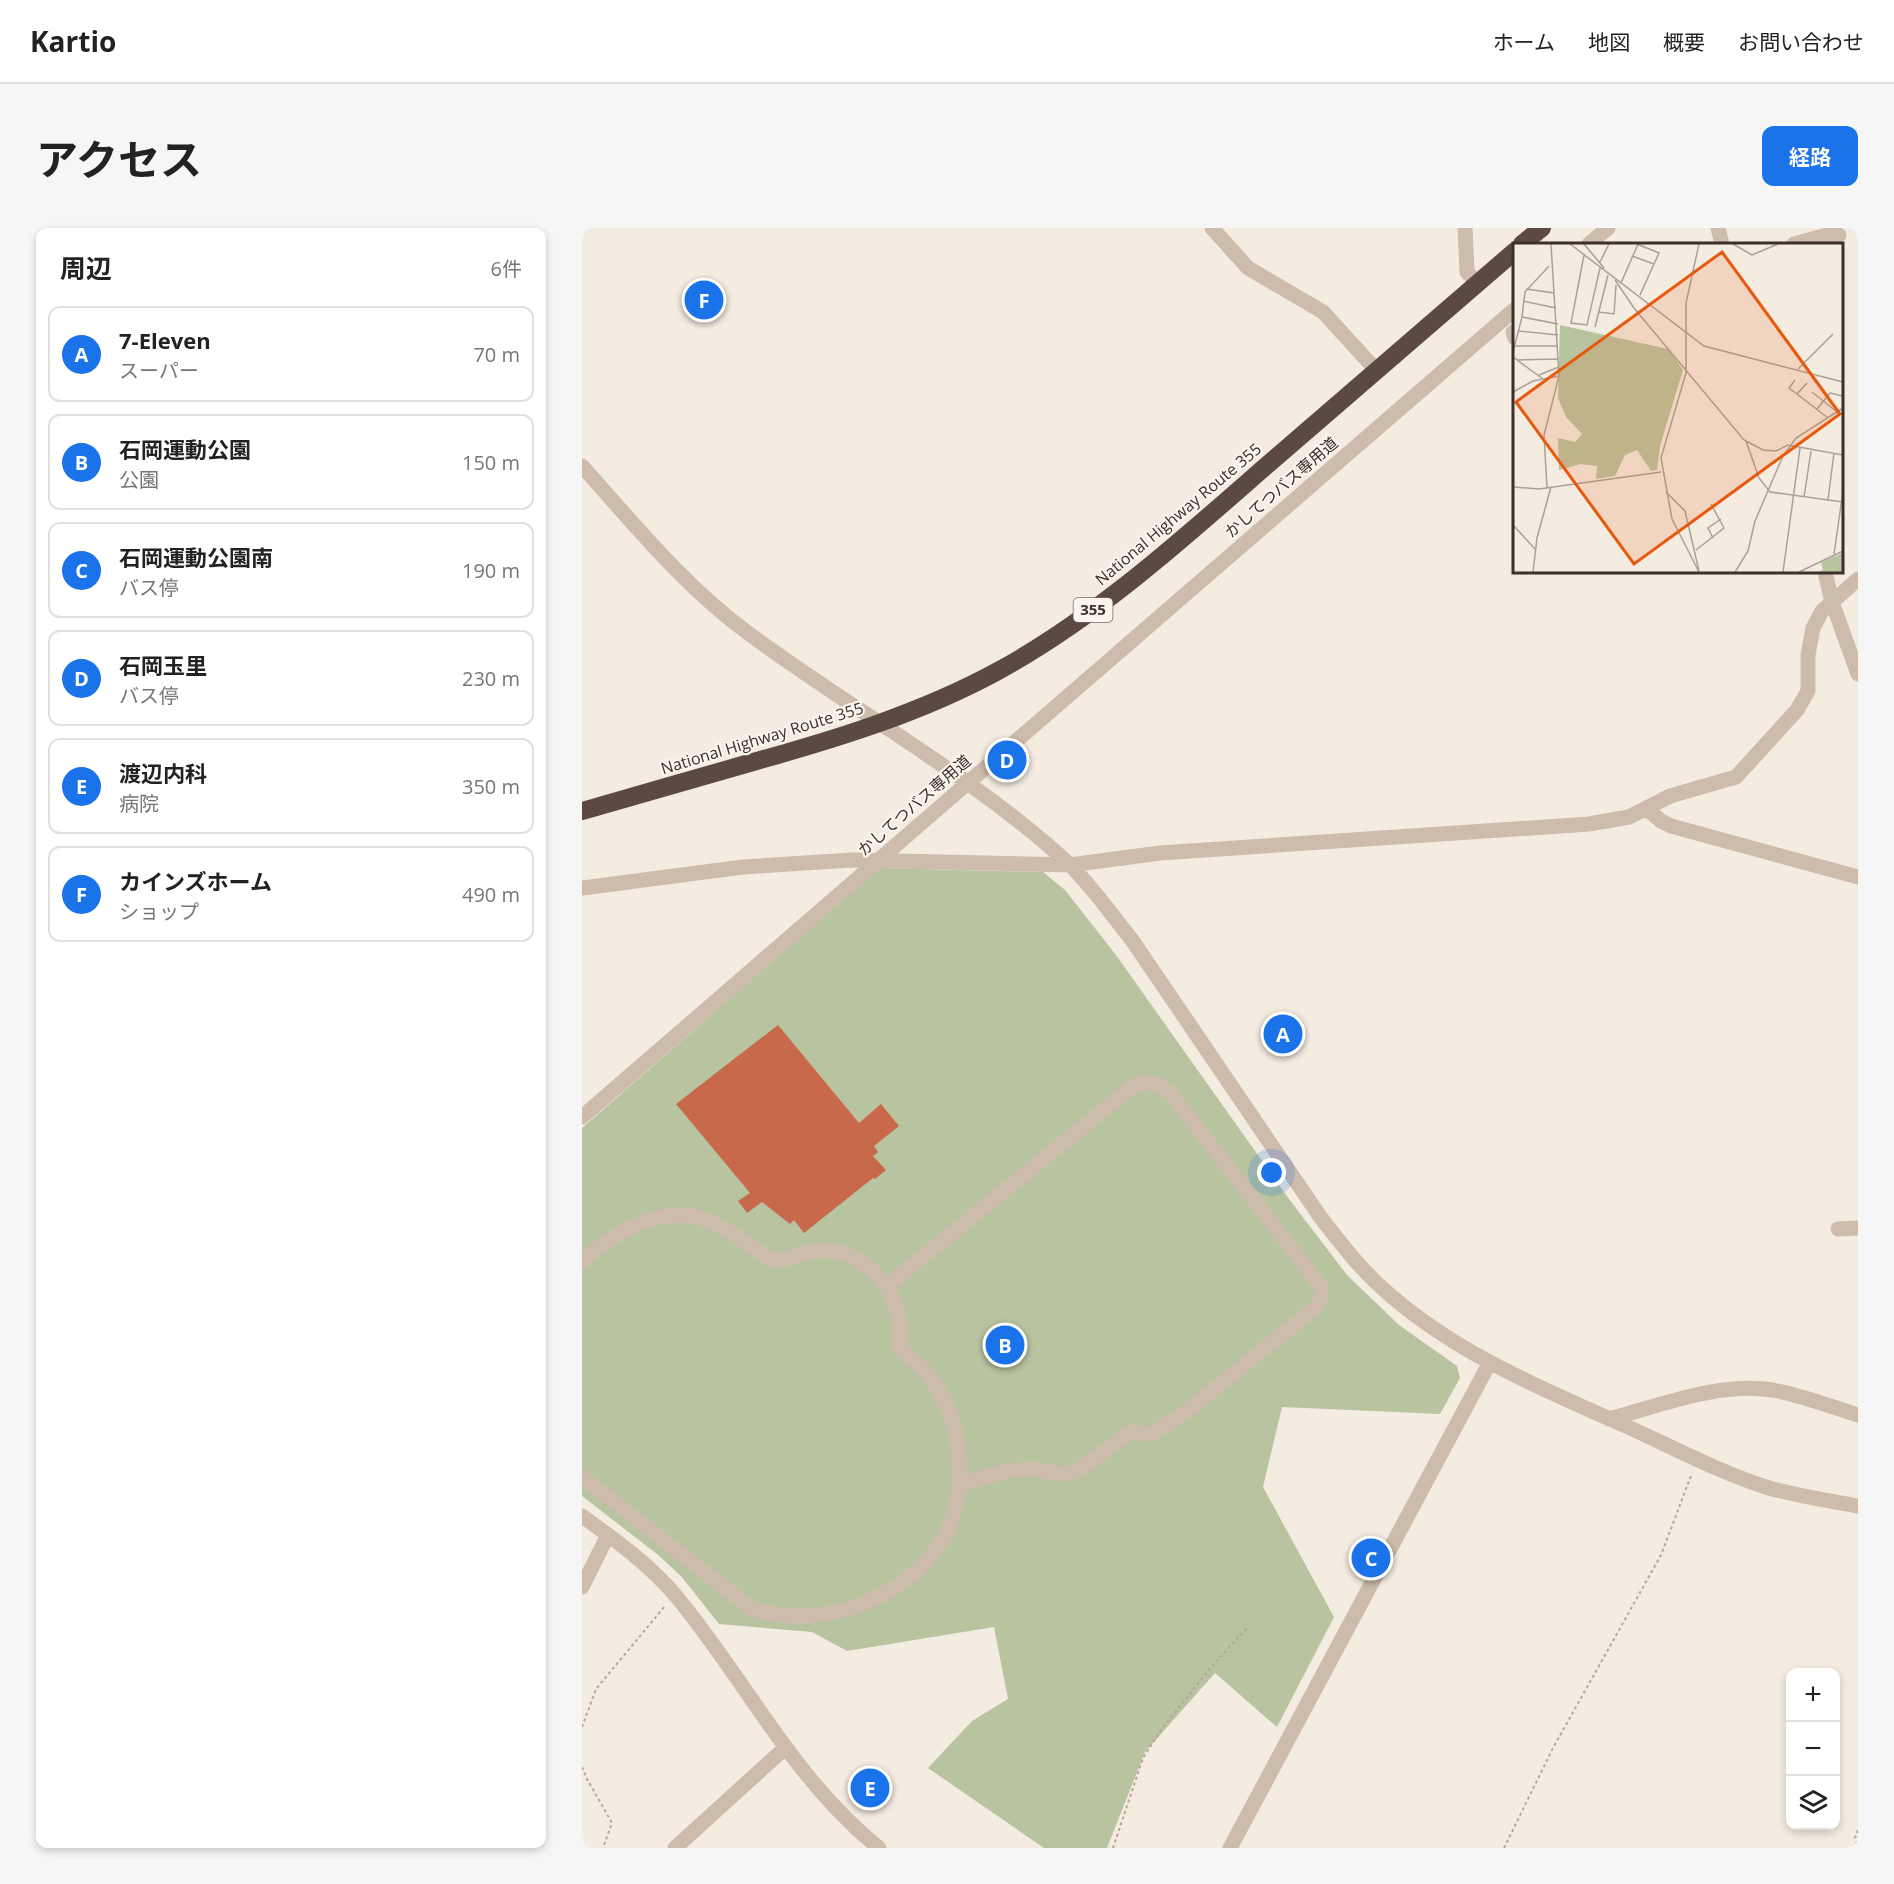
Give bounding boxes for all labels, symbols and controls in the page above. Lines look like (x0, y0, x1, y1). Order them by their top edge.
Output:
text: Kartio (30, 22, 116, 60)
text: ホーム (1493, 28, 1555, 56)
text: 地図 (1588, 28, 1630, 56)
text: 概要 (1663, 28, 1705, 56)
text: お問い合わせ (1738, 28, 1864, 56)
button: 経路 (1762, 126, 1858, 186)
text: アクセス (36, 130, 202, 187)
inset map (1513, 243, 1843, 573)
text: 周辺 (60, 250, 112, 286)
text: 6件 (491, 255, 522, 282)
pin: F (684, 278, 724, 322)
text: 7-Eleven (119, 325, 211, 355)
text: A (75, 341, 88, 368)
text: 70 m (473, 341, 520, 368)
text: スーパー (119, 357, 199, 384)
street label: かしてつバス専用道 (1220, 432, 1342, 542)
text: 石岡運動公園 (119, 434, 251, 464)
street label: National Highway Route 355 (1090, 438, 1266, 590)
text: B (75, 449, 88, 476)
text: 150 m (462, 449, 520, 476)
text: 公園 (119, 466, 159, 493)
text: 石岡運動公園南 (119, 542, 273, 572)
text: C (75, 557, 88, 584)
text: 190 m (462, 557, 520, 584)
text: バス停 (119, 574, 179, 601)
road number: 355 (1074, 598, 1112, 622)
text: 石岡玉里 (119, 650, 207, 680)
text: D (74, 665, 89, 692)
text: 230 m (462, 665, 520, 692)
text: バス停 (119, 682, 179, 709)
street label: National Highway Route 355 (658, 697, 866, 779)
pin: D (988, 738, 1026, 782)
street label: かしてつバス専用道 (853, 750, 975, 860)
text: 渡辺内科 (119, 758, 207, 788)
text: E (76, 773, 87, 800)
text: 350 m (462, 773, 520, 800)
text: 病院 (119, 790, 159, 817)
text: カインズホーム (119, 866, 272, 896)
text: F (76, 881, 87, 908)
text: 490 m (462, 881, 520, 908)
text: ショップ (119, 898, 199, 925)
pin: A (1264, 1012, 1302, 1056)
your location (1257, 1158, 1286, 1187)
pin: B (986, 1322, 1024, 1368)
pin: C (1352, 1536, 1390, 1580)
map controls (1786, 1668, 1840, 1830)
button: + (1786, 1668, 1840, 1722)
button: − (1786, 1722, 1840, 1776)
pin: E (850, 1766, 890, 1810)
button: layers (1786, 1776, 1840, 1830)

